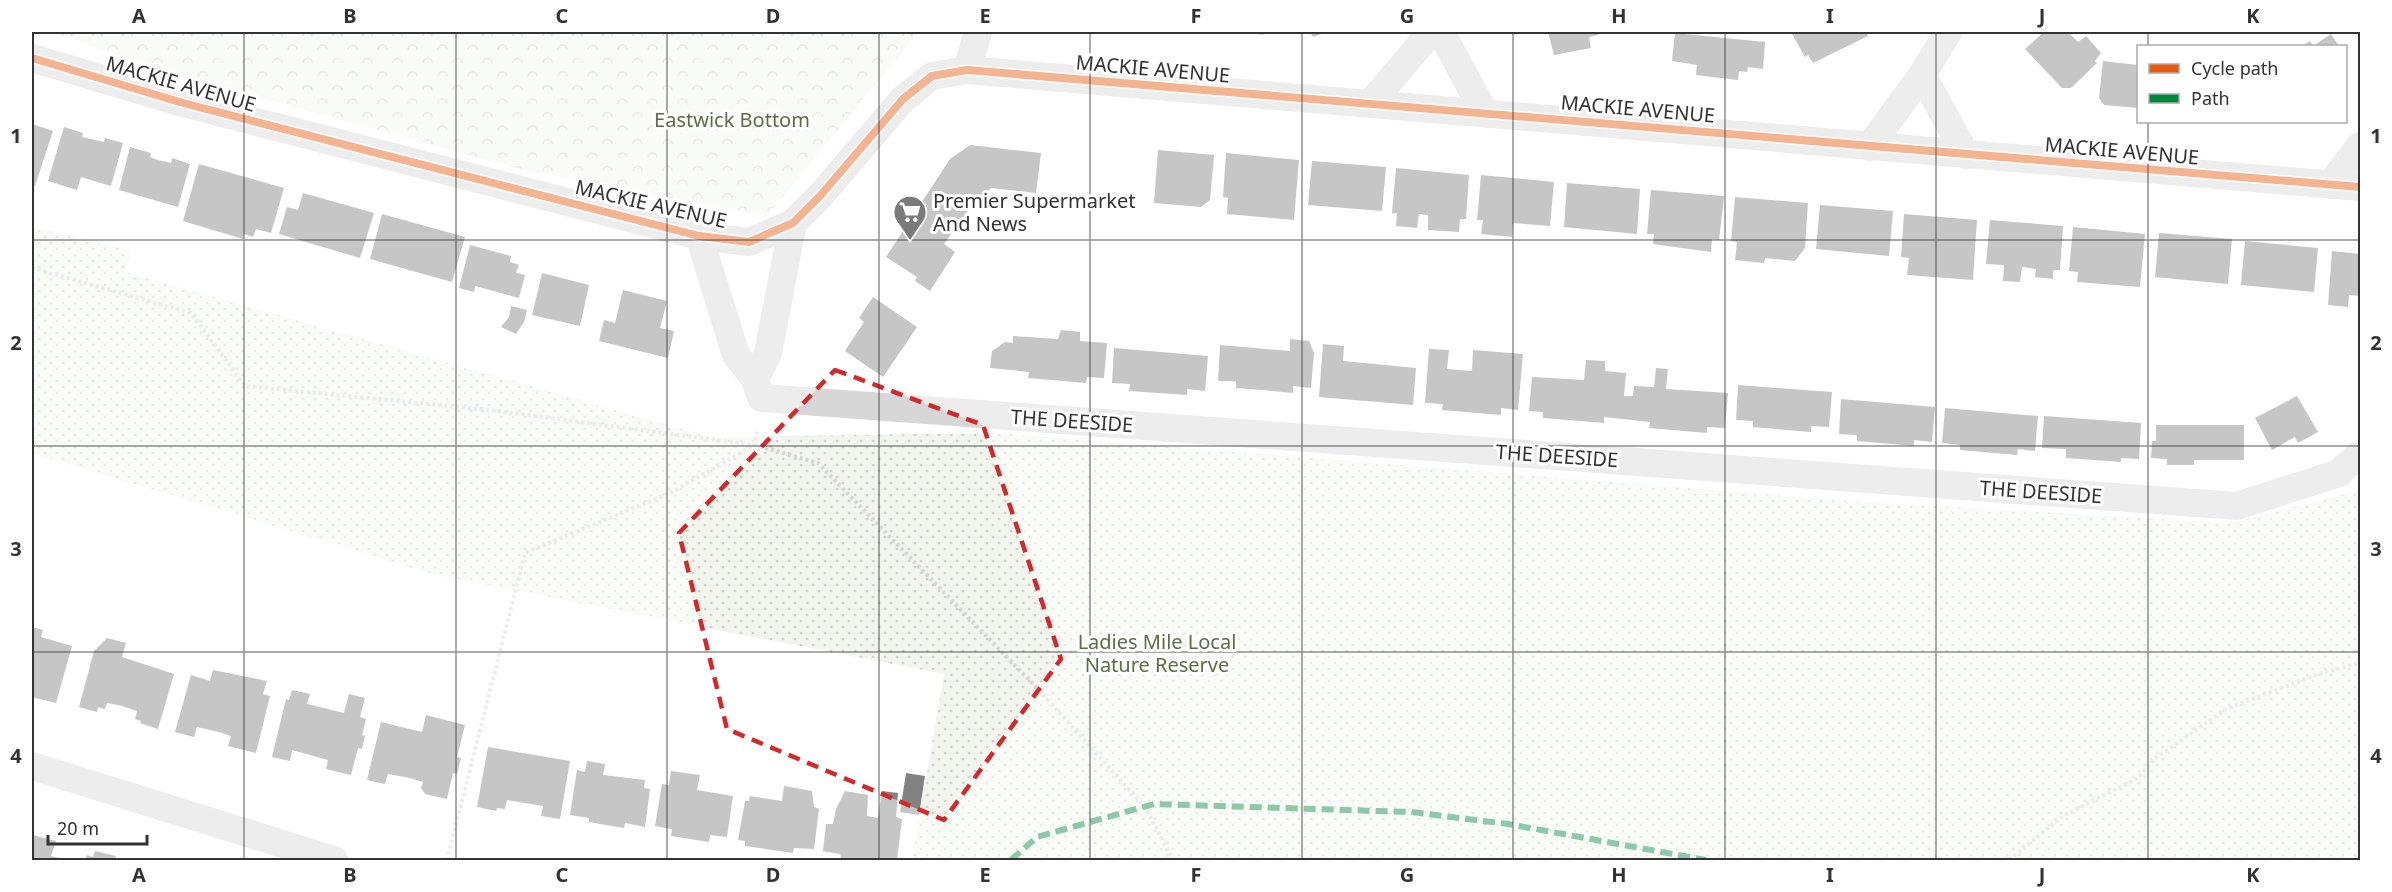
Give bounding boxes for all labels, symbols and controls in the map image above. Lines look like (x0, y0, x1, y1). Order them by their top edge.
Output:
text: A (132, 2, 146, 29)
text: B (343, 2, 357, 29)
text: C (556, 2, 569, 29)
text: D (766, 2, 780, 29)
text: E (979, 2, 991, 29)
text: F (1191, 2, 1201, 29)
text: G (1400, 2, 1414, 29)
text: H (1611, 2, 1627, 29)
text: I (1826, 2, 1834, 29)
text: J (2037, 2, 2045, 29)
text: K (2246, 2, 2260, 29)
legend (2137, 45, 2347, 123)
street label: MACKIE AVENUE (1075, 48, 1231, 89)
street label: MACKIE AVENUE (103, 49, 259, 118)
text: Cycle path (2191, 56, 2278, 80)
text: Path (2191, 86, 2230, 110)
street label: MACKIE AVENUE (1560, 88, 1716, 129)
park label: Eastwick Bottom (654, 106, 810, 133)
text: 1 (10, 122, 22, 149)
text: 1 (2370, 122, 2382, 149)
street label: MACKIE AVENUE (2044, 130, 2200, 171)
street label: MACKIE AVENUE (573, 173, 730, 234)
place label: Premier Supermarket And News (933, 187, 1135, 237)
supermarket icon: Premier Supermarket And News (892, 194, 928, 241)
text: 2 (10, 329, 22, 356)
text: 2 (2370, 329, 2382, 356)
street label: THE DEESIDE (1010, 403, 1134, 438)
street label: THE DEESIDE (1495, 438, 1619, 473)
street label: THE DEESIDE (1979, 474, 2103, 509)
text: 3 (10, 535, 22, 562)
text: 3 (2370, 535, 2382, 562)
park label: Ladies Mile Local Nature Reserve (1078, 628, 1236, 678)
text: 4 (10, 742, 22, 769)
text: 4 (2370, 742, 2382, 769)
scale bar (48, 808, 147, 846)
text: 20 m (57, 816, 99, 840)
text: A (132, 861, 146, 888)
text: B (343, 861, 357, 888)
text: C (556, 861, 569, 888)
text: D (766, 861, 780, 888)
text: E (979, 861, 991, 888)
text: F (1191, 861, 1201, 888)
text: G (1400, 861, 1414, 888)
text: H (1611, 861, 1627, 888)
text: I (1826, 861, 1834, 888)
text: J (2037, 861, 2045, 888)
text: K (2246, 861, 2260, 888)

